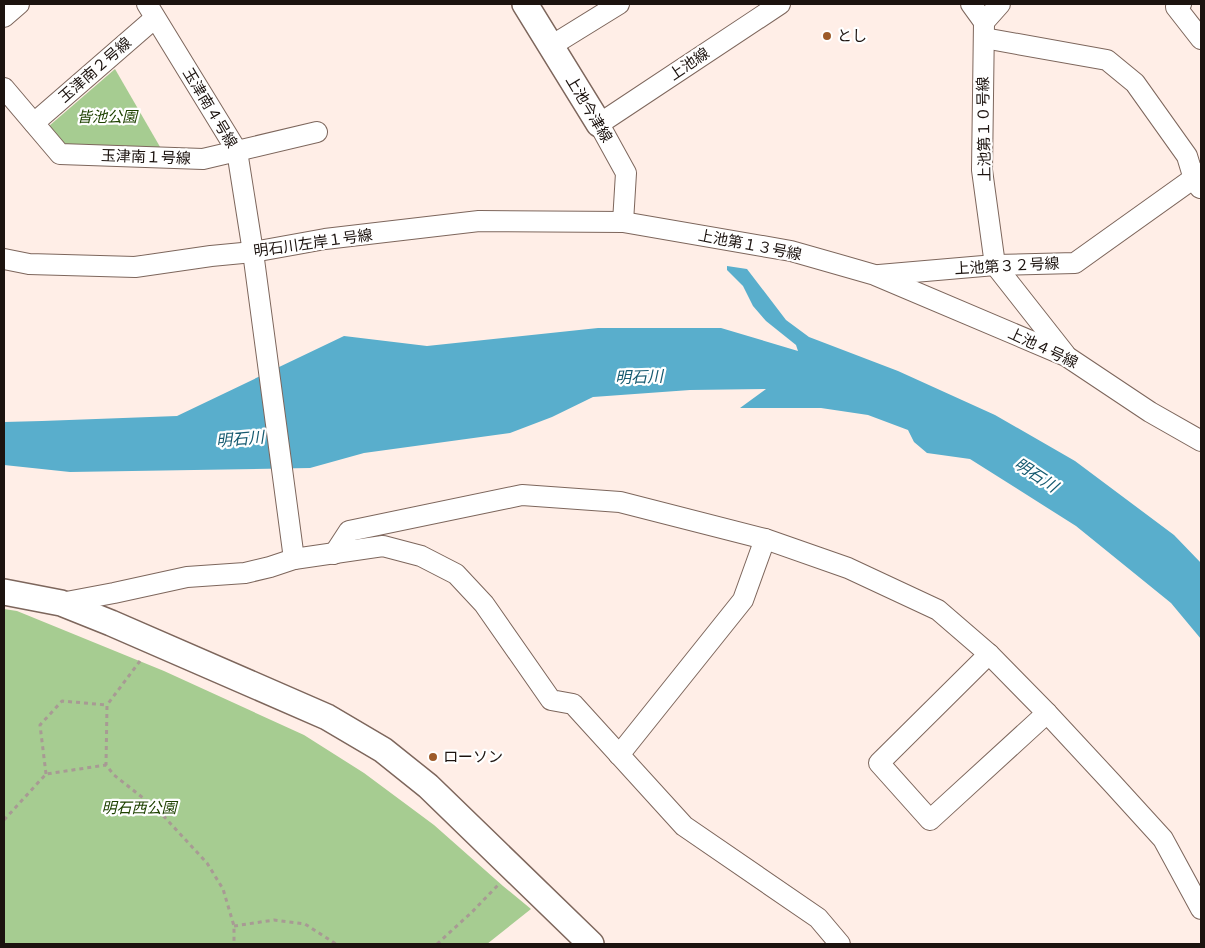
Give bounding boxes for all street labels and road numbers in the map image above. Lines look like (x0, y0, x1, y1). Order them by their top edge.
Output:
street label: 玉津南２号線 (56, 34, 134, 106)
street label: 上池線 (666, 45, 712, 83)
street label: 玉津南４号線 (180, 65, 240, 151)
street label: 上池今津線 (563, 73, 615, 145)
street label: 上池第１０号線 (975, 76, 993, 182)
street label: 玉津南１号線 (101, 147, 191, 167)
street label: 明石川左岸１号線 (252, 227, 374, 259)
street label: 上池第１３号線 (697, 227, 803, 263)
street label: 上池第３２号線 (954, 255, 1060, 277)
street label: 上池４号線 (1006, 325, 1080, 371)

